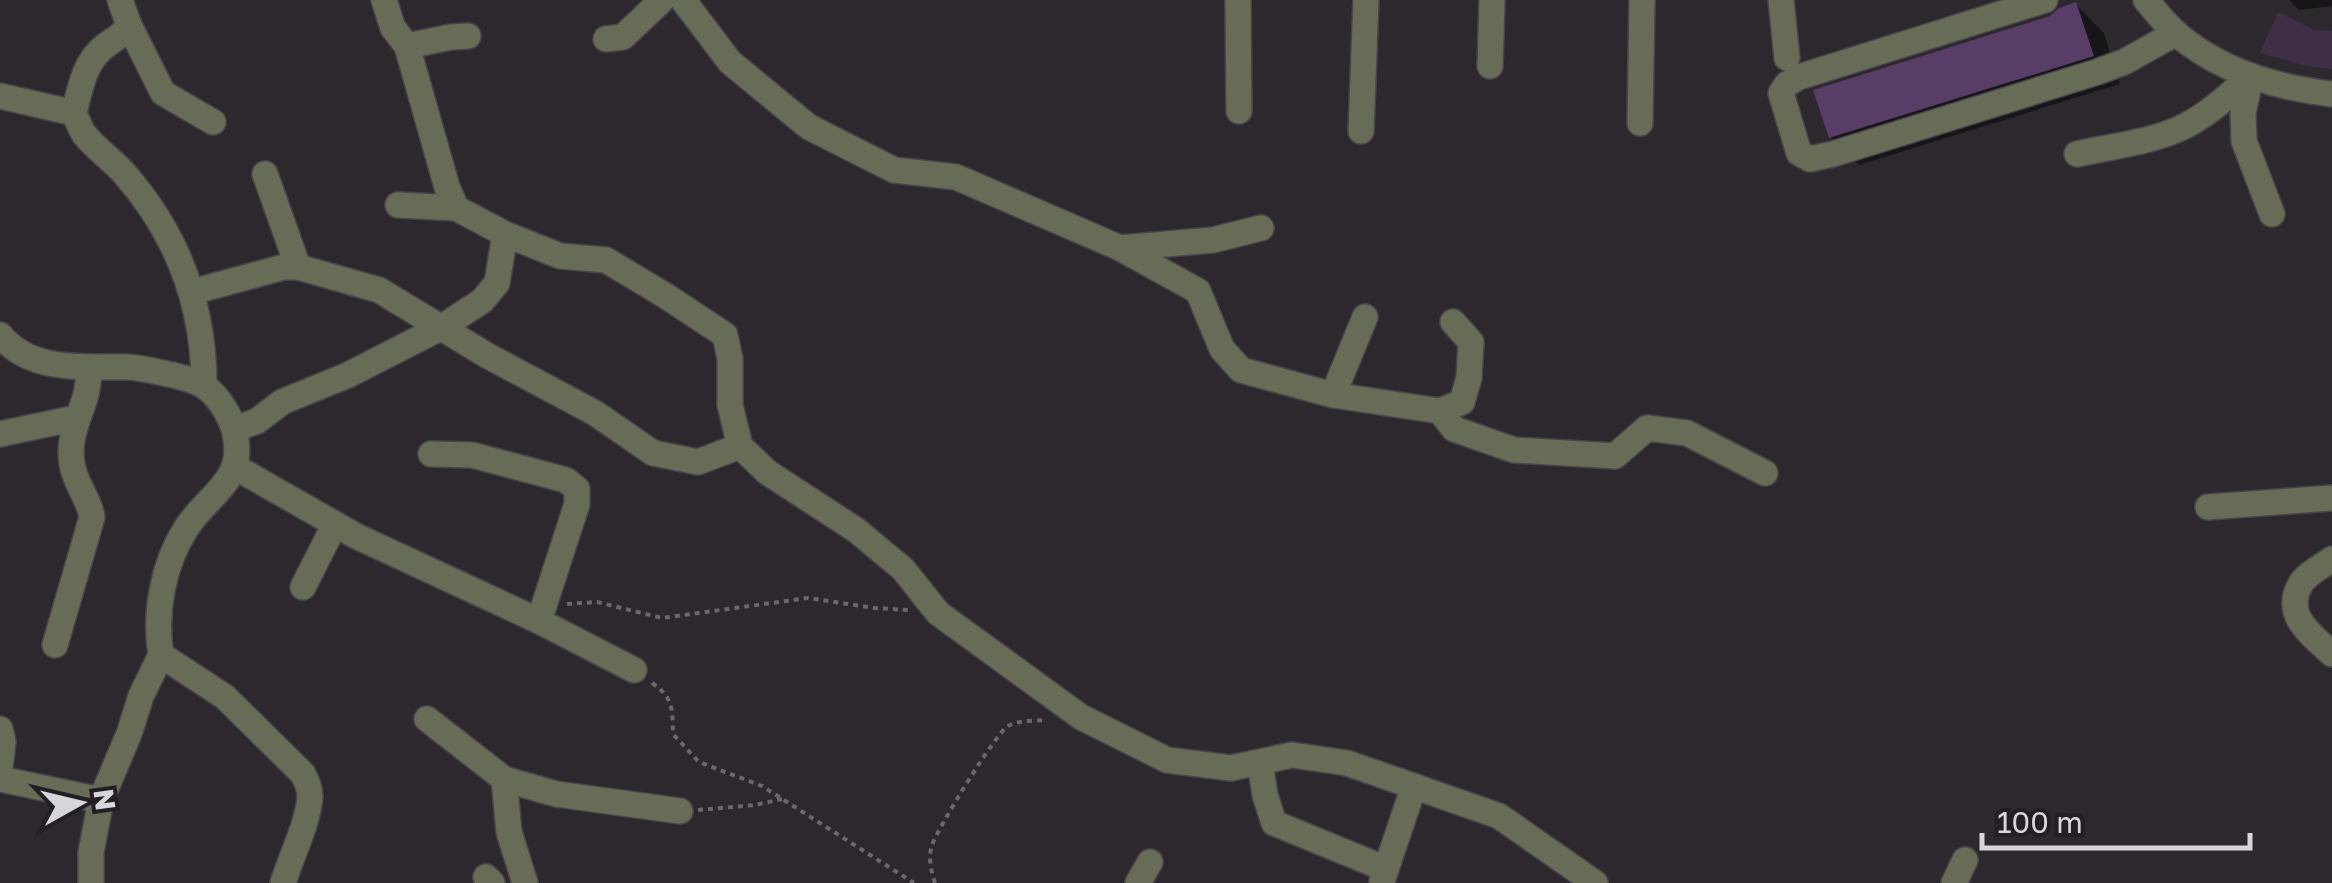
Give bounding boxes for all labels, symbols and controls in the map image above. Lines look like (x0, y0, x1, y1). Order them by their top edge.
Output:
north arrow (30, 753, 130, 853)
text: N (87, 787, 123, 812)
scale bar (1982, 788, 2250, 850)
text: 100 m (1997, 804, 2083, 840)

